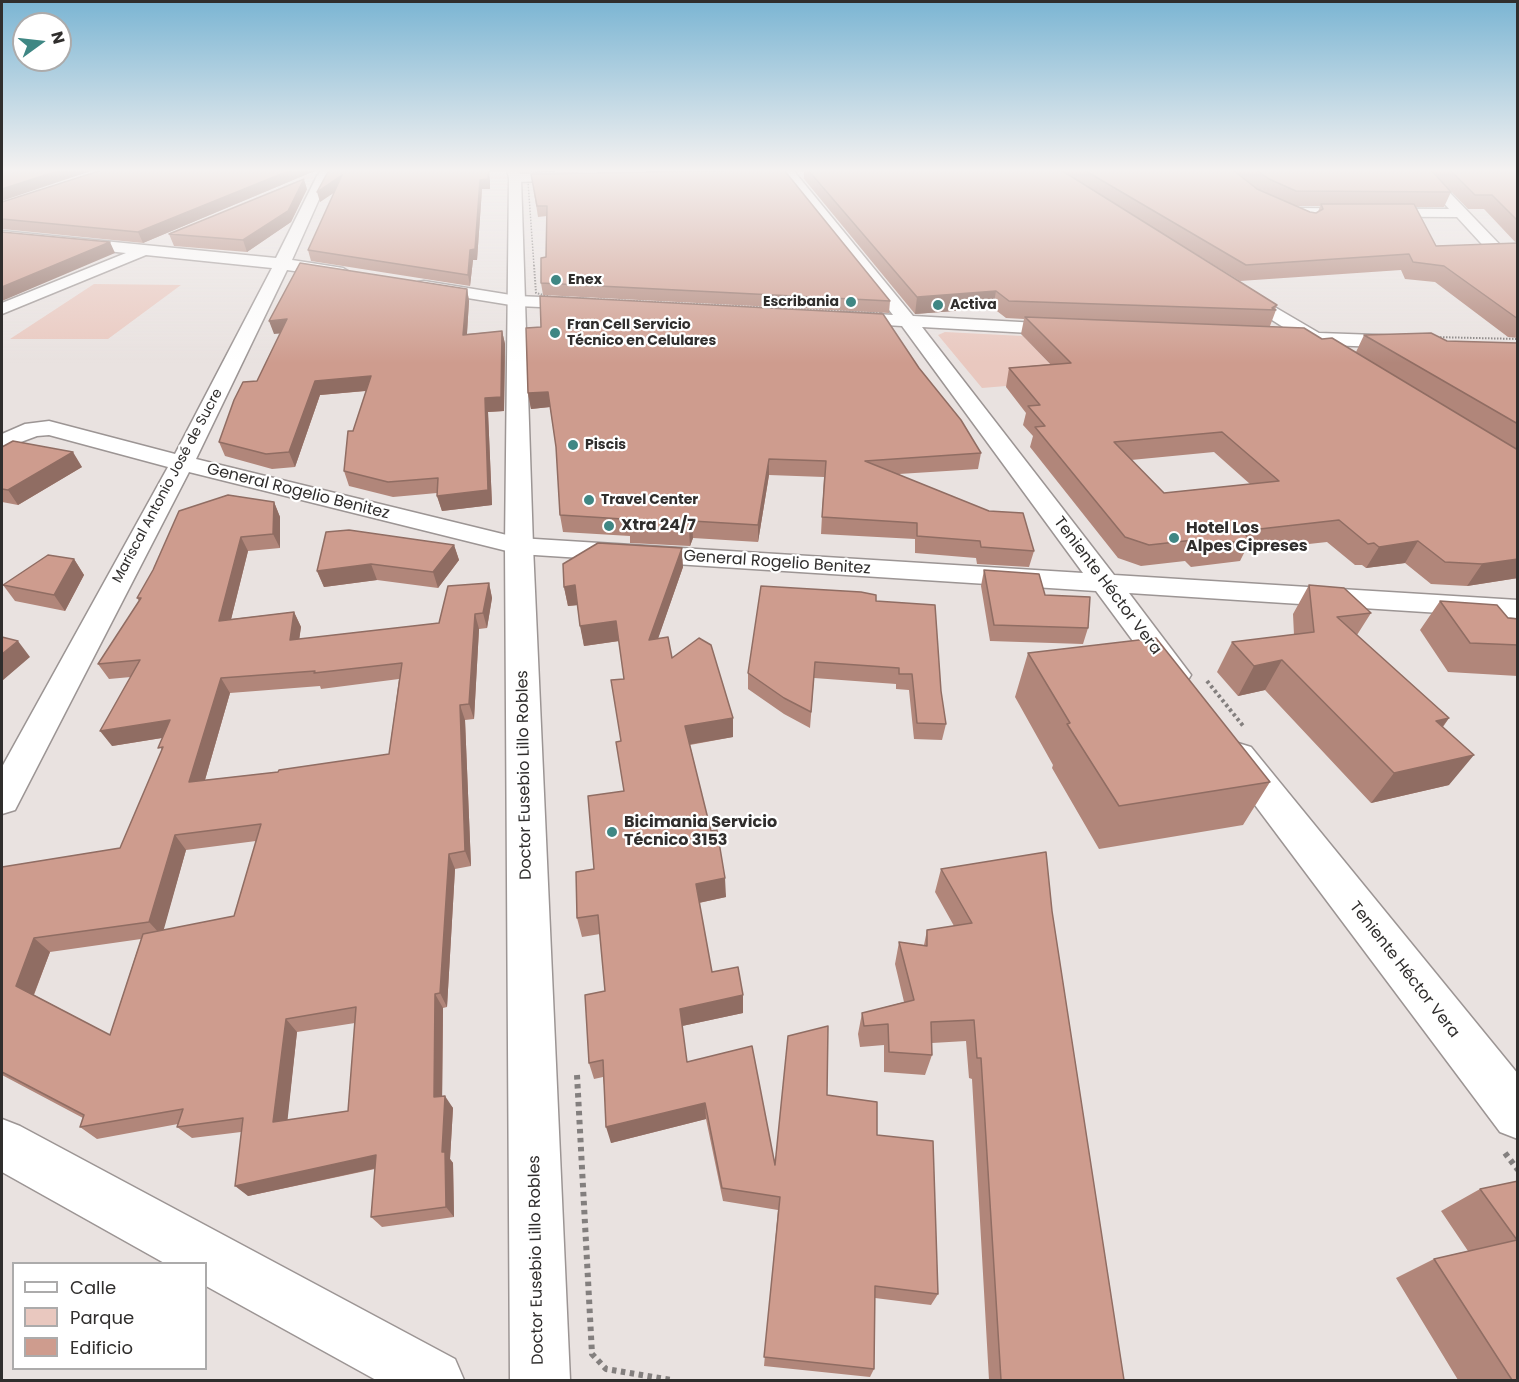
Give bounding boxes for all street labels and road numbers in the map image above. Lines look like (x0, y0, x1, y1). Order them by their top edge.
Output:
street label: Mariscal Antonio José de Sucre (109, 386, 227, 586)
street label: General Rogelio Benitez (205, 460, 391, 524)
street label: Teniente Héctor Vera (1049, 513, 1165, 659)
street label: General Rogelio Benitez (683, 547, 871, 579)
street label: Doctor Eusebio Lillo Robles (514, 670, 536, 880)
street label: Teniente Héctor Vera (1345, 898, 1463, 1042)
street label: Doctor Eusebio Lillo Robles (526, 1155, 548, 1365)

